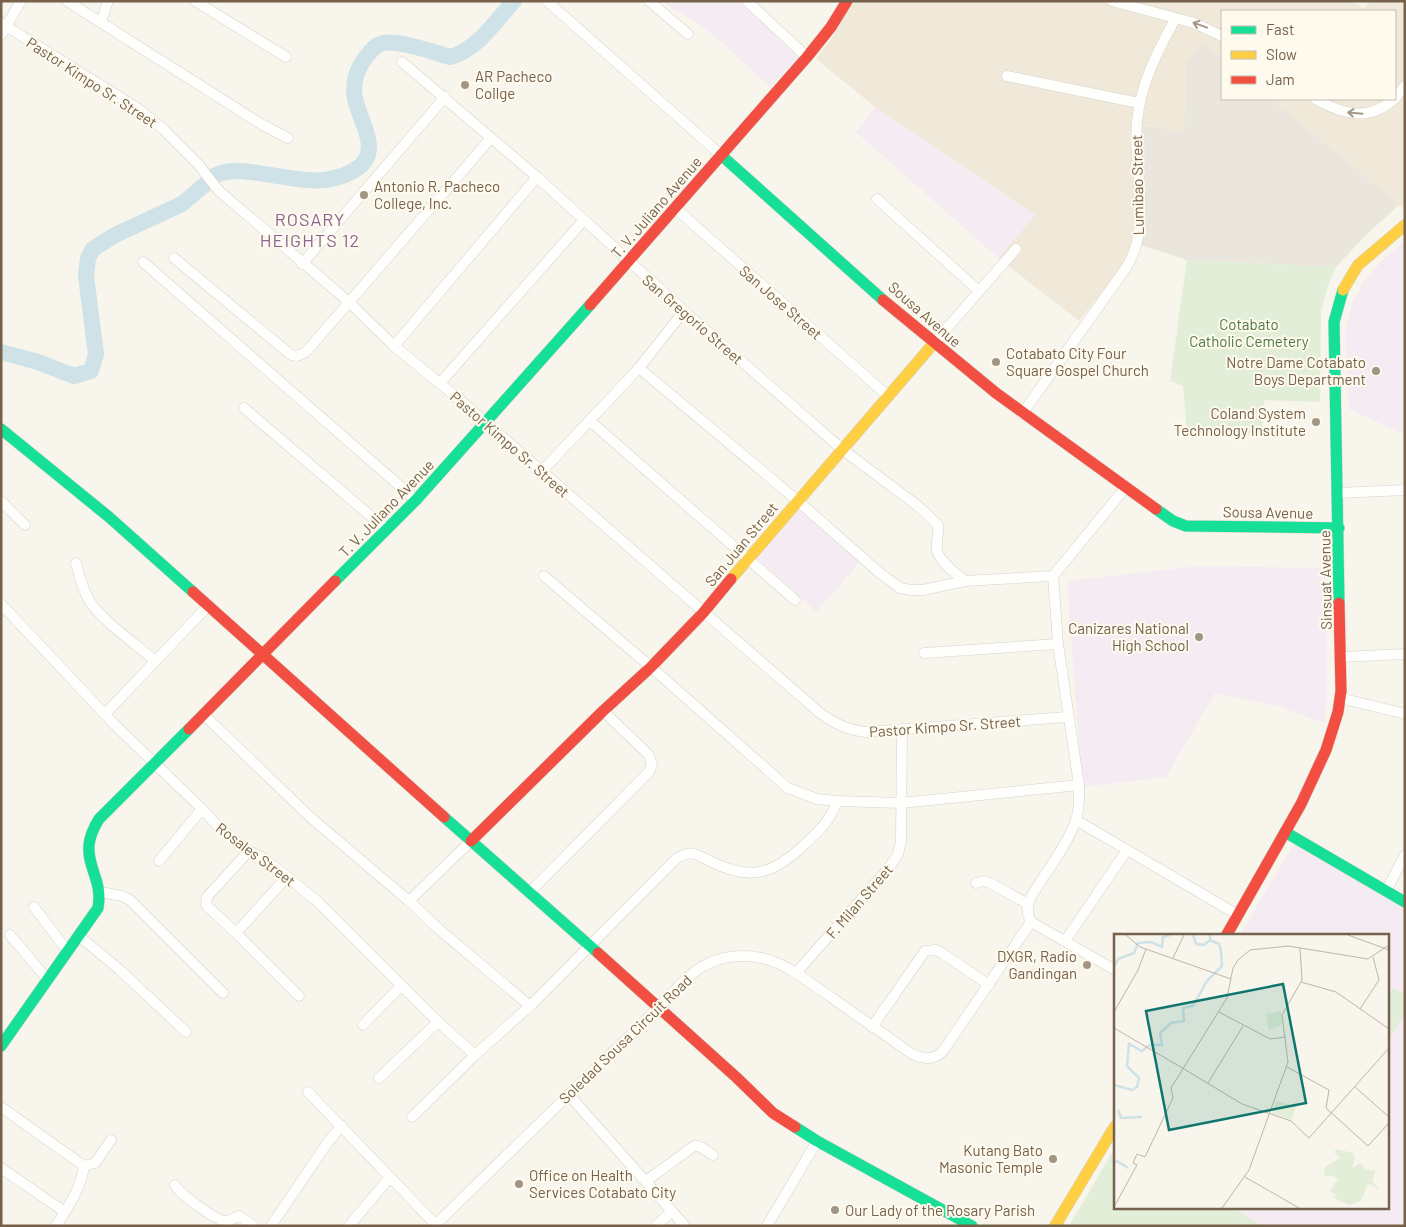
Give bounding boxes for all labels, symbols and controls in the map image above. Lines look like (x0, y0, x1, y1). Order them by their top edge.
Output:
legend (1221, 10, 1396, 100)
one-way arrow (1192, 20, 1208, 29)
text: Fast (1266, 20, 1294, 38)
street label: Pastor Kimpo Sr. Street (23, 33, 161, 131)
text: Slow (1266, 45, 1297, 63)
place label: AR Pacheco Collge (475, 67, 553, 102)
text: Jam (1266, 70, 1295, 88)
marker: AR Pacheco Collge (459, 79, 471, 91)
one-way arrow (1348, 108, 1364, 118)
street label: Lumibao Street (1127, 134, 1147, 236)
street label: T. V. Juliano Avenue (607, 152, 705, 262)
place label: Antonio R. Pacheco College, Inc. (374, 177, 500, 212)
marker: Antonio R. Pacheco College, Inc. (358, 189, 370, 201)
district label: ROSARY HEIGHTS 12 (260, 208, 360, 251)
street label: San Jose Street (736, 261, 826, 343)
street label: San Gregorio Street (639, 270, 747, 368)
street label: Sousa Avenue (885, 278, 965, 350)
park label: Cotabato Catholic Cemetery (1189, 315, 1309, 350)
place label: Cotabato City Four Square Gospel Church (1006, 344, 1149, 379)
place label: Notre Dame Cotabato Boys Department (1226, 353, 1366, 388)
marker: Cotabato City Four Square Gospel Church (990, 356, 1002, 368)
marker: Notre Dame Cotabato Boys Department (1370, 365, 1382, 377)
street label: Pastor Kimpo Sr. Street (447, 387, 573, 501)
place label: Coland System Technology Institute (1174, 404, 1306, 439)
marker: Coland System Technology Institute (1310, 416, 1322, 428)
street label: T. V. Juliano Avenue (335, 455, 437, 561)
street label: San Juan Street (701, 498, 781, 590)
street label: Sousa Avenue (1223, 502, 1313, 522)
street label: Sinsuat Avenue (1315, 530, 1335, 630)
place label: Canizares National High School (1068, 619, 1189, 654)
marker: Canizares National High School (1193, 631, 1205, 643)
street label: Pastor Kimpo Sr. Street (868, 712, 1022, 740)
street label: Rosales Street (213, 818, 299, 890)
street label: F. Milan Street (822, 860, 896, 942)
inset map (1114, 934, 1388, 1210)
place label: DXGR, Radio Gandingan (997, 947, 1077, 982)
marker: DXGR, Radio Gandingan (1081, 959, 1093, 971)
street label: Soledad Sousa Circuit Road (555, 971, 695, 1107)
place label: Kutang Bato Masonic Temple (939, 1141, 1043, 1176)
marker: Kutang Bato Masonic Temple (1047, 1153, 1059, 1165)
place label: Office on Health Services Cotabato City (529, 1166, 676, 1201)
marker: Office on Health Services Cotabato City (513, 1178, 525, 1190)
place label: Our Lady of the Rosary Parish (845, 1201, 1035, 1219)
marker: Our Lady of the Rosary Parish (829, 1204, 841, 1216)

